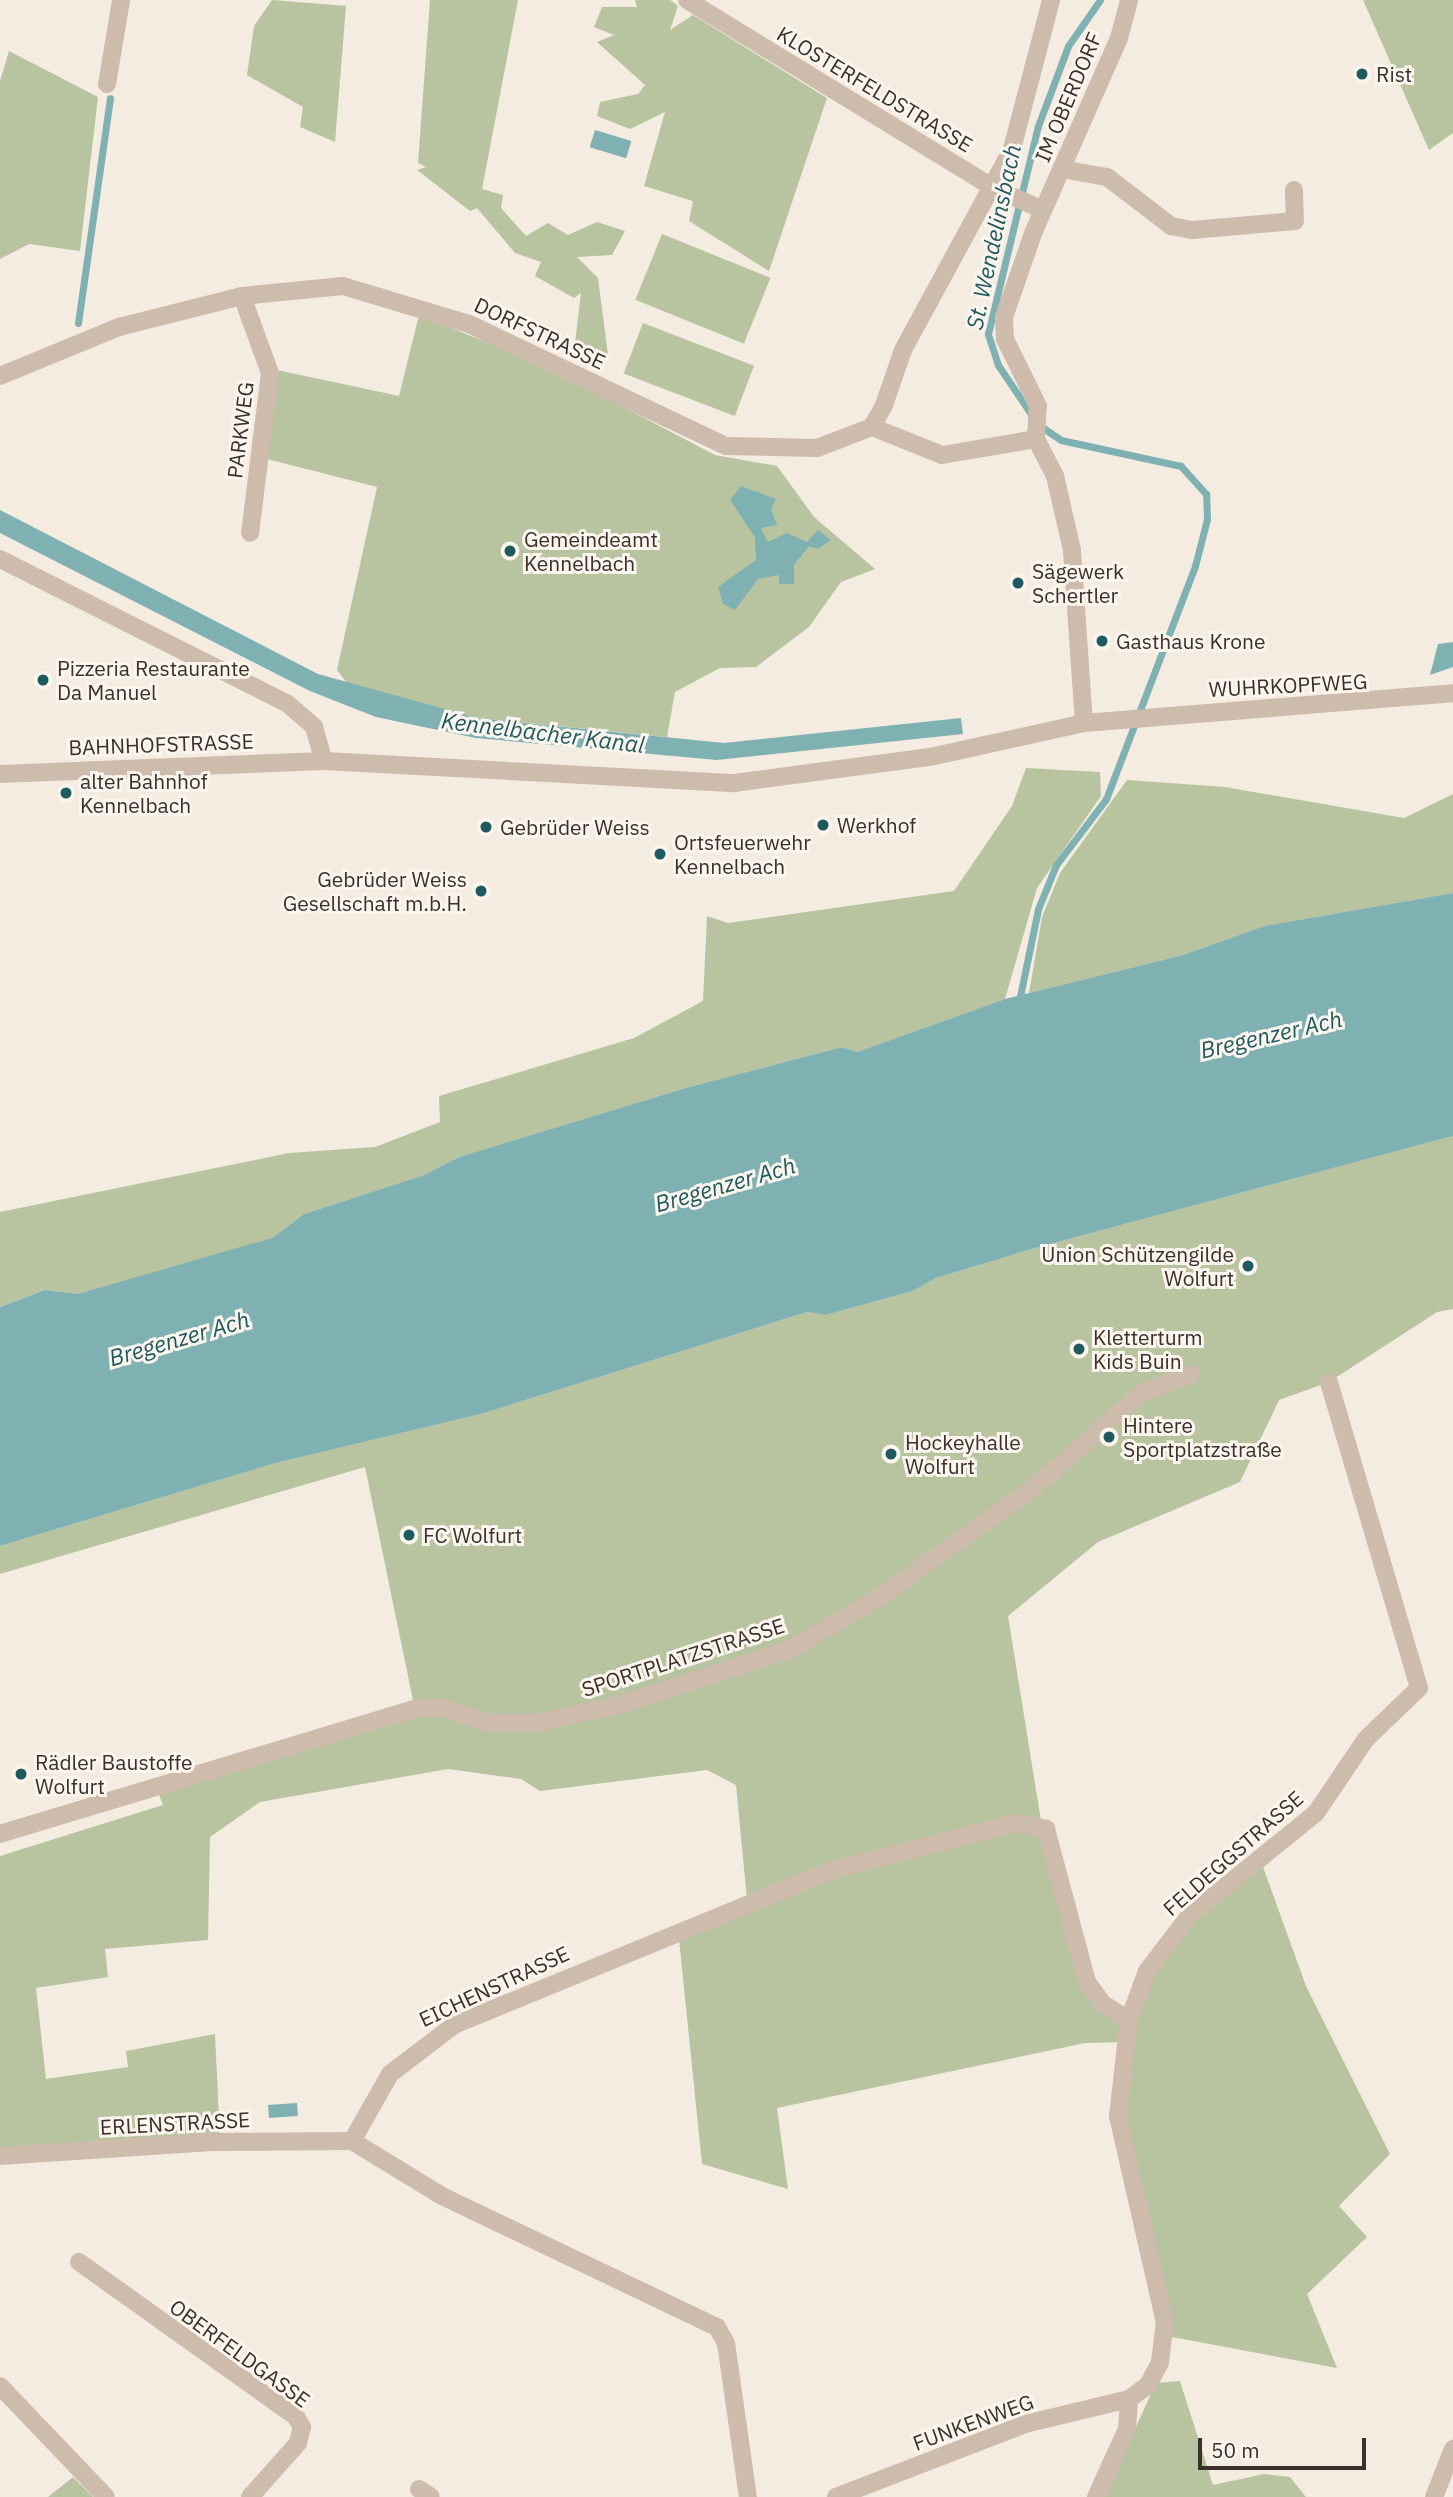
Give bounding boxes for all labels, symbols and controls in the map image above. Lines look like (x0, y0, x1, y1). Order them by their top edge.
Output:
street label: KLOSTERFELDSTRASSE (773, 21, 977, 157)
street label: IM OBERDORF (1029, 28, 1107, 166)
place label: Rist (1376, 61, 1412, 87)
marker: Rist (1354, 66, 1370, 82)
water label: St. Wendelinsbach (960, 142, 1026, 332)
street label: DORFSTRASSE (471, 292, 609, 374)
street label: PARKWEG (222, 380, 258, 480)
place label: Gemeindeamt Kennelbach (524, 526, 658, 576)
marker: Gemeindeamt Kennelbach (502, 543, 518, 559)
place label: Sägewerk Schertler (1032, 558, 1124, 608)
marker: Sägewerk Schertler (1010, 575, 1026, 591)
place label: Gasthaus Krone (1116, 628, 1265, 654)
marker: Gasthaus Krone (1094, 633, 1110, 649)
place label: Pizzeria Restaurante Da Manuel (57, 655, 250, 705)
street label: WUHRKOPFWEG (1208, 668, 1368, 702)
marker: Pizzeria Restaurante Da Manuel (35, 672, 51, 688)
water label: Kennelbacher Kanal (440, 706, 646, 758)
street label: BAHNHOFSTRASSE (68, 728, 254, 760)
place label: alter Bahnhof Kennelbach (80, 768, 207, 818)
marker: alter Bahnhof Kennelbach (58, 785, 74, 801)
place label: Werkhof (837, 812, 916, 838)
place label: Gebrüder Weiss (500, 814, 650, 840)
marker: Werkhof (815, 817, 831, 833)
marker: Gebrüder Weiss (478, 819, 494, 835)
place label: Ortsfeuerwehr Kennelbach (674, 829, 811, 879)
marker: Ortsfeuerwehr Kennelbach (652, 846, 668, 862)
place label: Gebrüder Weiss Gesellschaft m.b.H. (283, 866, 467, 916)
marker: Gebrüder Weiss Gesellschaft m.b.H. (473, 883, 489, 899)
water label: Bregenzer Ach (1197, 1004, 1345, 1064)
water label: Bregenzer Ach (652, 1151, 798, 1217)
place label: Union Schützengilde Wolfurt (1041, 1241, 1234, 1291)
marker: Union Schützengilde Wolfurt (1240, 1258, 1256, 1274)
water label: Bregenzer Ach (106, 1305, 252, 1371)
place label: Kletterturm Kids Buin (1093, 1324, 1203, 1374)
marker: Kletterturm Kids Buin (1071, 1341, 1087, 1357)
place label: Hintere Sportplatzstraße (1123, 1412, 1282, 1462)
place label: Hockeyhalle Wolfurt (905, 1429, 1021, 1479)
marker: Hintere Sportplatzstraße (1101, 1429, 1117, 1445)
marker: Hockeyhalle Wolfurt (883, 1446, 899, 1462)
place label: FC Wolfurt (423, 1522, 522, 1548)
marker: FC Wolfurt (401, 1527, 417, 1543)
street label: SPORTPLATZSTRASSE (578, 1612, 788, 1702)
place label: Rädler Baustoffe Wolfurt (35, 1749, 192, 1799)
marker: Rädler Baustoffe Wolfurt (13, 1766, 29, 1782)
street label: FELDEGGSTRASSE (1158, 1785, 1308, 1921)
street label: EICHENSTRASSE (415, 1940, 573, 2032)
street label: ERLENSTRASSE (99, 2106, 251, 2140)
street label: OBERFELDGASSE (165, 2294, 315, 2412)
street label: FUNKENWEG (909, 2388, 1037, 2456)
scale bar (1201, 2424, 1369, 2468)
text: 50 m (1211, 2436, 1260, 2464)

